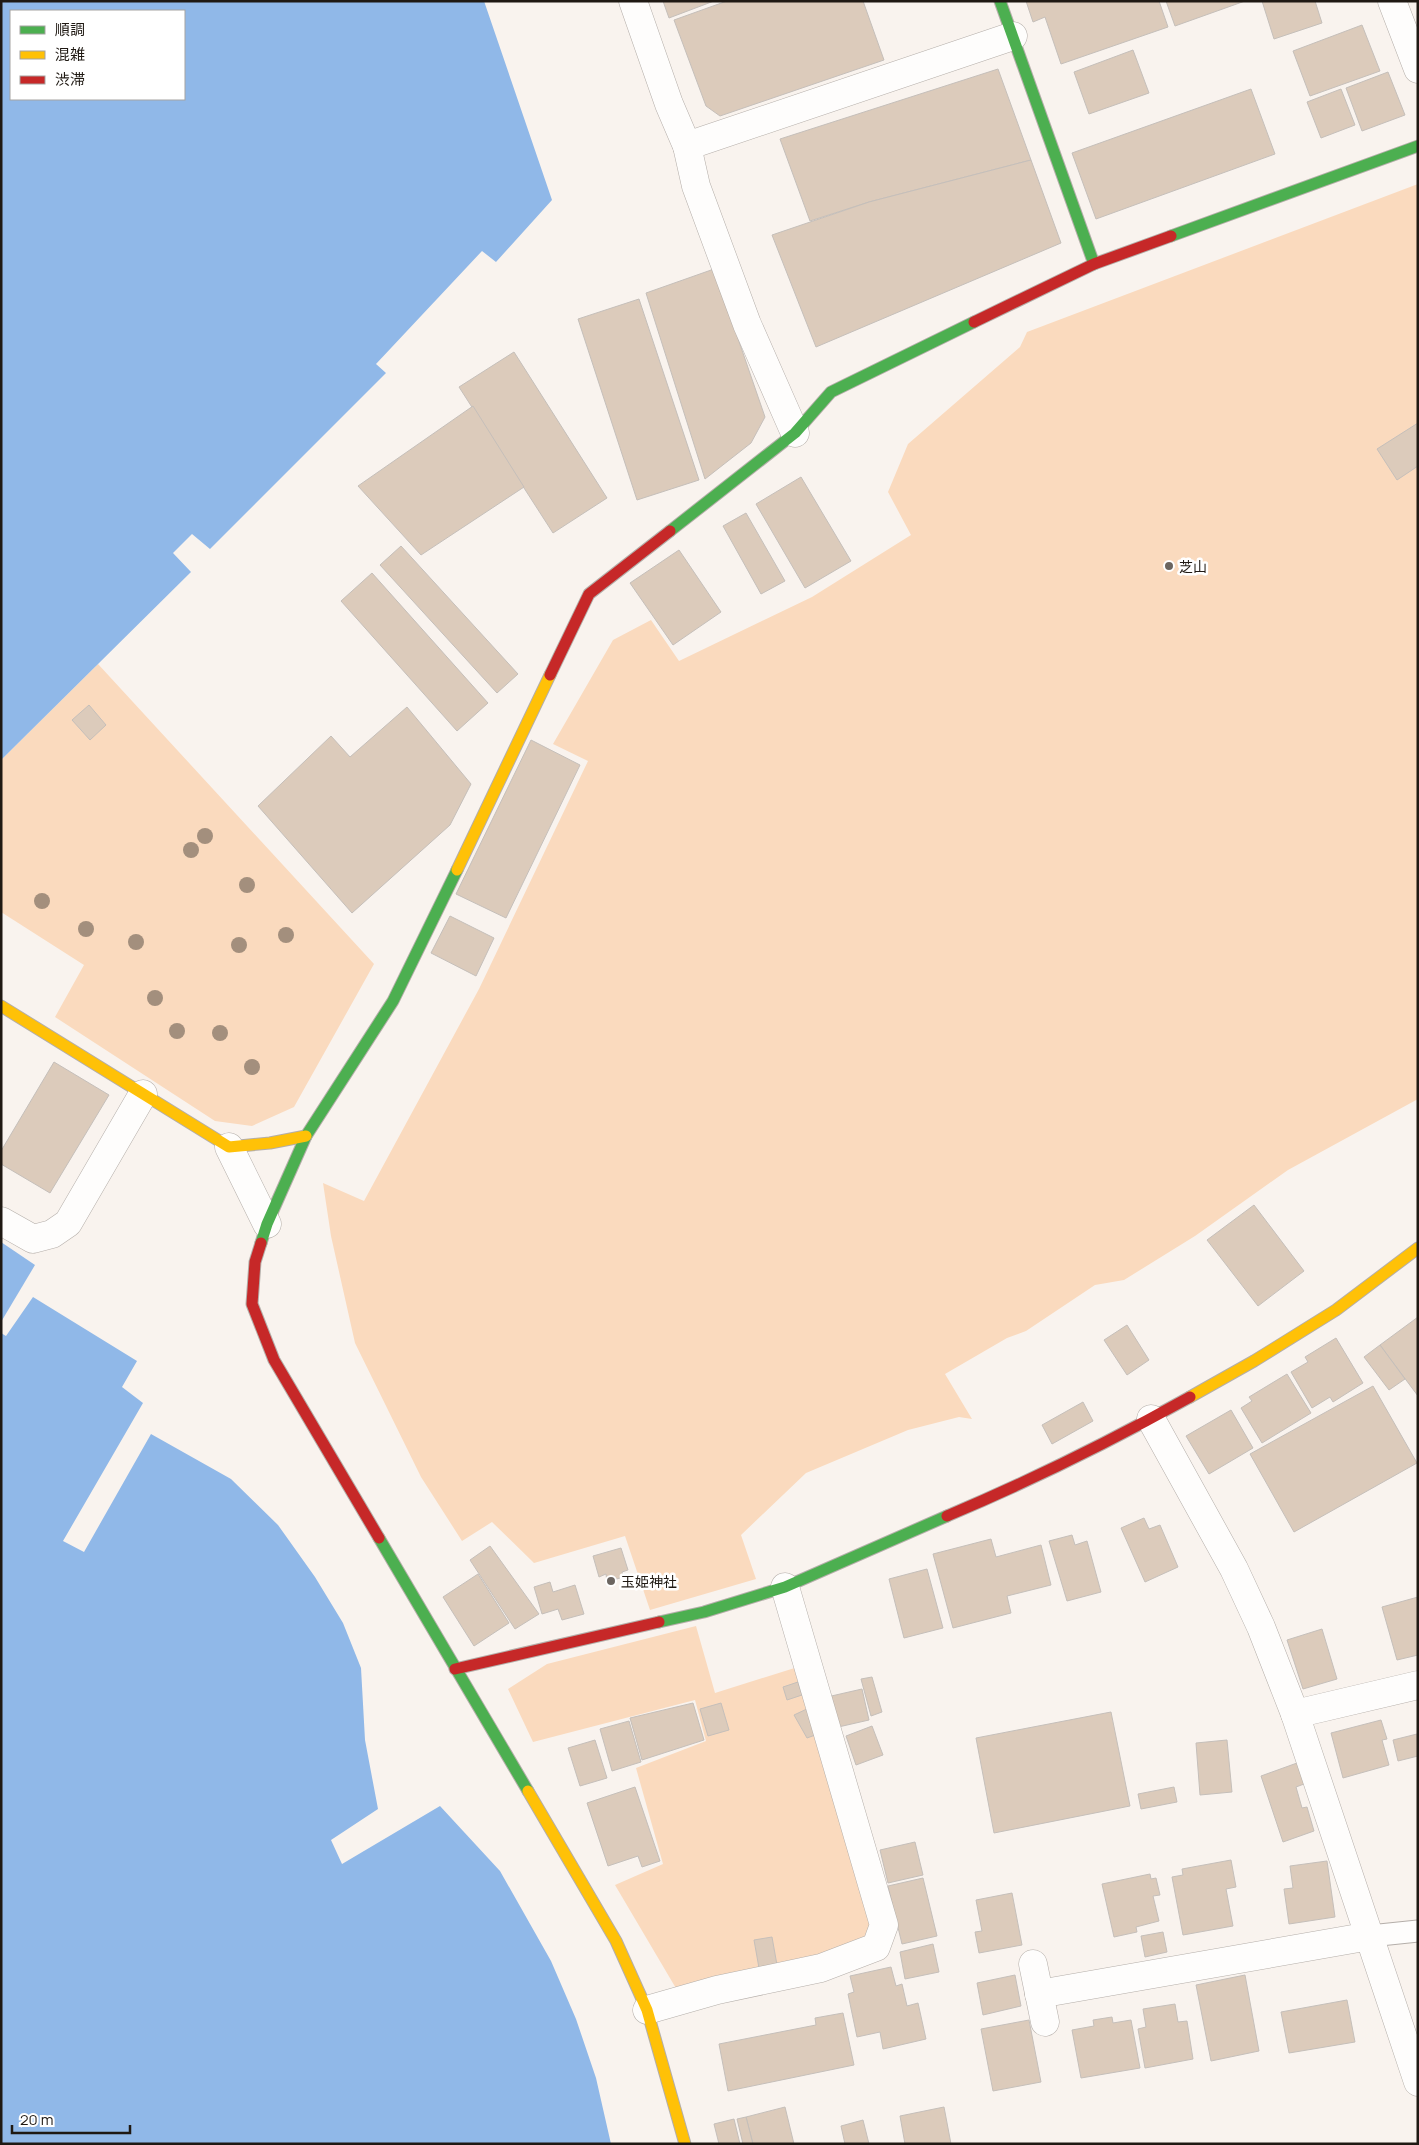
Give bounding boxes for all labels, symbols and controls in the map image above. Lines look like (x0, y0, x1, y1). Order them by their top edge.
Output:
legend (10, 10, 185, 100)
text: 順調 (55, 19, 85, 40)
text: 混雑 (55, 44, 85, 65)
text: 渋滞 (55, 69, 85, 90)
place label: 芝山 (1179, 557, 1207, 576)
marker: 芝山 (1163, 560, 1175, 572)
place label: 玉姫神社 (621, 1572, 677, 1591)
marker: 玉姫神社 (605, 1575, 617, 1587)
scale bar (12, 2102, 130, 2134)
text: 20 m (20, 2109, 53, 2130)

